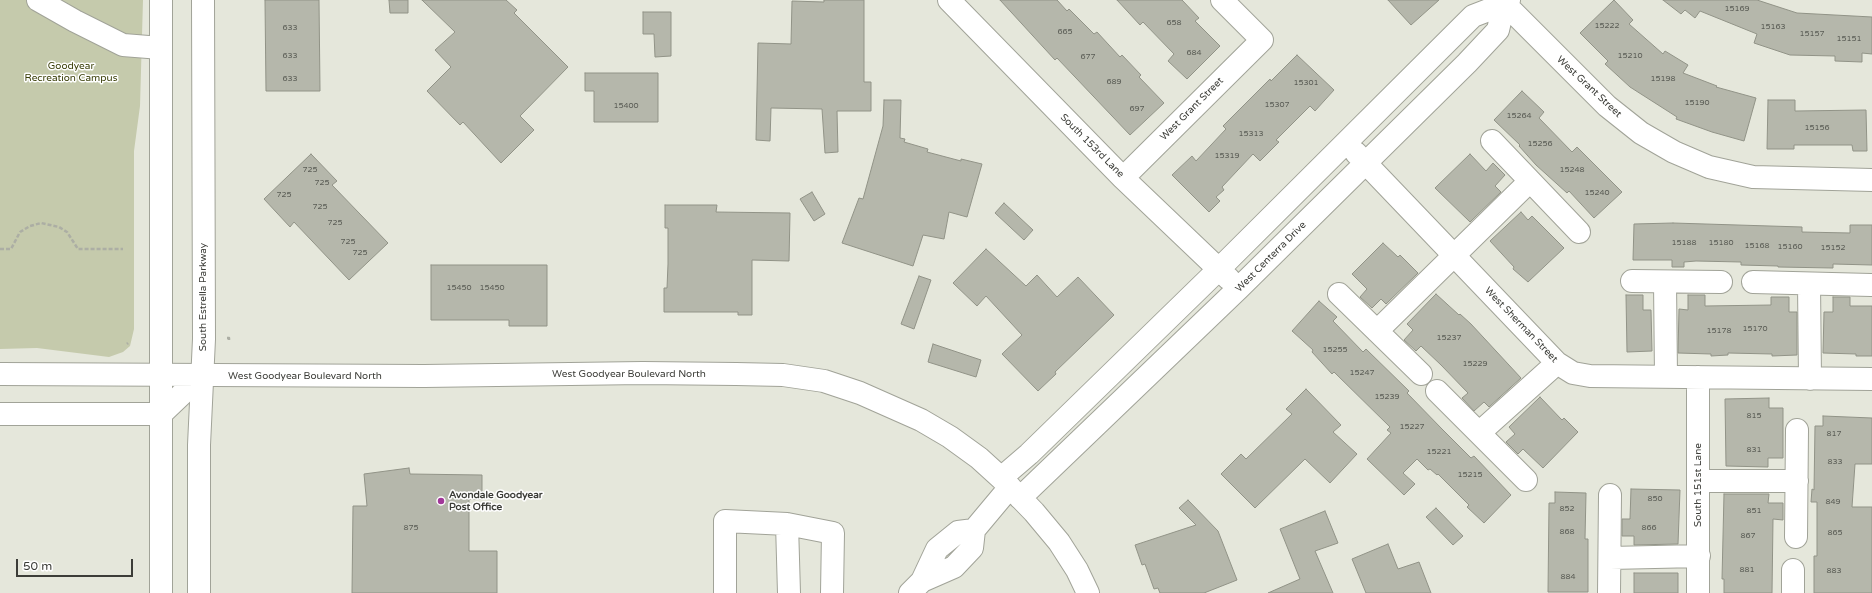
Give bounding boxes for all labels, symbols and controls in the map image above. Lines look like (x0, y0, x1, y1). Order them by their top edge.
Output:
house number: 15169 (1724, 4, 1750, 14)
house number: 658 (1166, 18, 1182, 28)
house number: 15222 (1594, 21, 1620, 31)
house number: 15163 (1760, 22, 1786, 32)
house number: 633 (282, 23, 298, 33)
house number: 665 (1057, 27, 1073, 37)
house number: 15157 (1799, 29, 1825, 39)
house number: 15151 (1836, 34, 1862, 44)
house number: 684 (1186, 48, 1202, 58)
house number: 633 (282, 51, 298, 61)
house number: 15210 (1617, 51, 1643, 61)
house number: 677 (1080, 52, 1096, 62)
street label: West Grant Street (1554, 54, 1624, 120)
park label: Goodyear Recreation Campus (25, 60, 117, 84)
house number: 633 (282, 74, 298, 84)
house number: 15198 (1650, 74, 1676, 84)
street label: West Grant Street (1158, 75, 1226, 143)
house number: 689 (1106, 77, 1122, 87)
house number: 15301 (1293, 78, 1319, 88)
house number: 15190 (1684, 98, 1710, 108)
house number: 15307 (1264, 100, 1290, 110)
house number: 15400 (613, 101, 639, 111)
house number: 697 (1129, 104, 1145, 114)
house number: 15264 (1506, 111, 1532, 121)
street label: South 153rd Lane (1058, 112, 1126, 180)
house number: 15156 (1804, 123, 1830, 133)
house number: 15313 (1238, 129, 1264, 139)
house number: 15256 (1527, 139, 1553, 149)
house number: 15319 (1214, 151, 1240, 161)
house number: 725 (302, 165, 318, 175)
house number: 15248 (1559, 165, 1585, 175)
house number: 725 (314, 178, 330, 188)
house number: 15240 (1584, 188, 1610, 198)
house number: 725 (276, 190, 292, 200)
house number: 725 (312, 202, 328, 212)
house number: 725 (327, 218, 343, 228)
street label: West Centerra Drive (1233, 219, 1309, 295)
house number: 725 (340, 237, 356, 247)
house number: 15188 (1671, 238, 1697, 248)
house number: 15180 (1708, 238, 1734, 248)
house number: 15168 (1744, 241, 1770, 251)
house number: 15160 (1777, 242, 1803, 252)
street label: South Estrella Parkway (197, 243, 209, 351)
house number: 15152 (1820, 243, 1846, 253)
house number: 725 (352, 248, 368, 258)
house number: 15450 (446, 283, 472, 293)
house number: 15450 (479, 283, 505, 293)
street label: West Sherman Street (1482, 285, 1560, 365)
house number: 15170 (1742, 324, 1768, 334)
house number: 15178 (1706, 326, 1732, 336)
house number: 15237 (1436, 333, 1462, 343)
house number: 15255 (1322, 345, 1348, 355)
house number: 15229 (1462, 359, 1488, 369)
street label: West Goodyear Boulevard North (552, 368, 706, 380)
house number: 15247 (1349, 368, 1375, 378)
street label: West Goodyear Boulevard North (228, 370, 382, 382)
house number: 15239 (1374, 392, 1400, 402)
house number: 815 (1746, 411, 1762, 421)
house number: 15227 (1399, 422, 1425, 432)
house number: 817 (1826, 429, 1842, 439)
street label: South 151st Lane (1692, 443, 1704, 527)
house number: 831 (1746, 445, 1762, 455)
house number: 15221 (1426, 447, 1452, 457)
house number: 833 (1827, 457, 1843, 467)
house number: 15215 (1457, 470, 1483, 480)
place label: Avondale Goodyear Post Office (449, 489, 543, 512)
house number: 850 (1647, 494, 1663, 504)
marker: Avondale Goodyear Post Office (436, 496, 446, 506)
house number: 849 (1825, 497, 1841, 507)
house number: 852 (1559, 504, 1575, 514)
house number: 851 (1746, 506, 1762, 516)
house number: 875 (403, 523, 419, 533)
house number: 866 (1641, 523, 1657, 533)
house number: 868 (1559, 527, 1575, 537)
house number: 865 (1827, 528, 1843, 538)
house number: 867 (1740, 531, 1756, 541)
scale bar (18, 551, 135, 577)
text: 50 m (23, 559, 52, 573)
house number: 881 (1739, 565, 1755, 575)
house number: 883 (1826, 566, 1842, 576)
house number: 884 (1560, 572, 1576, 582)

